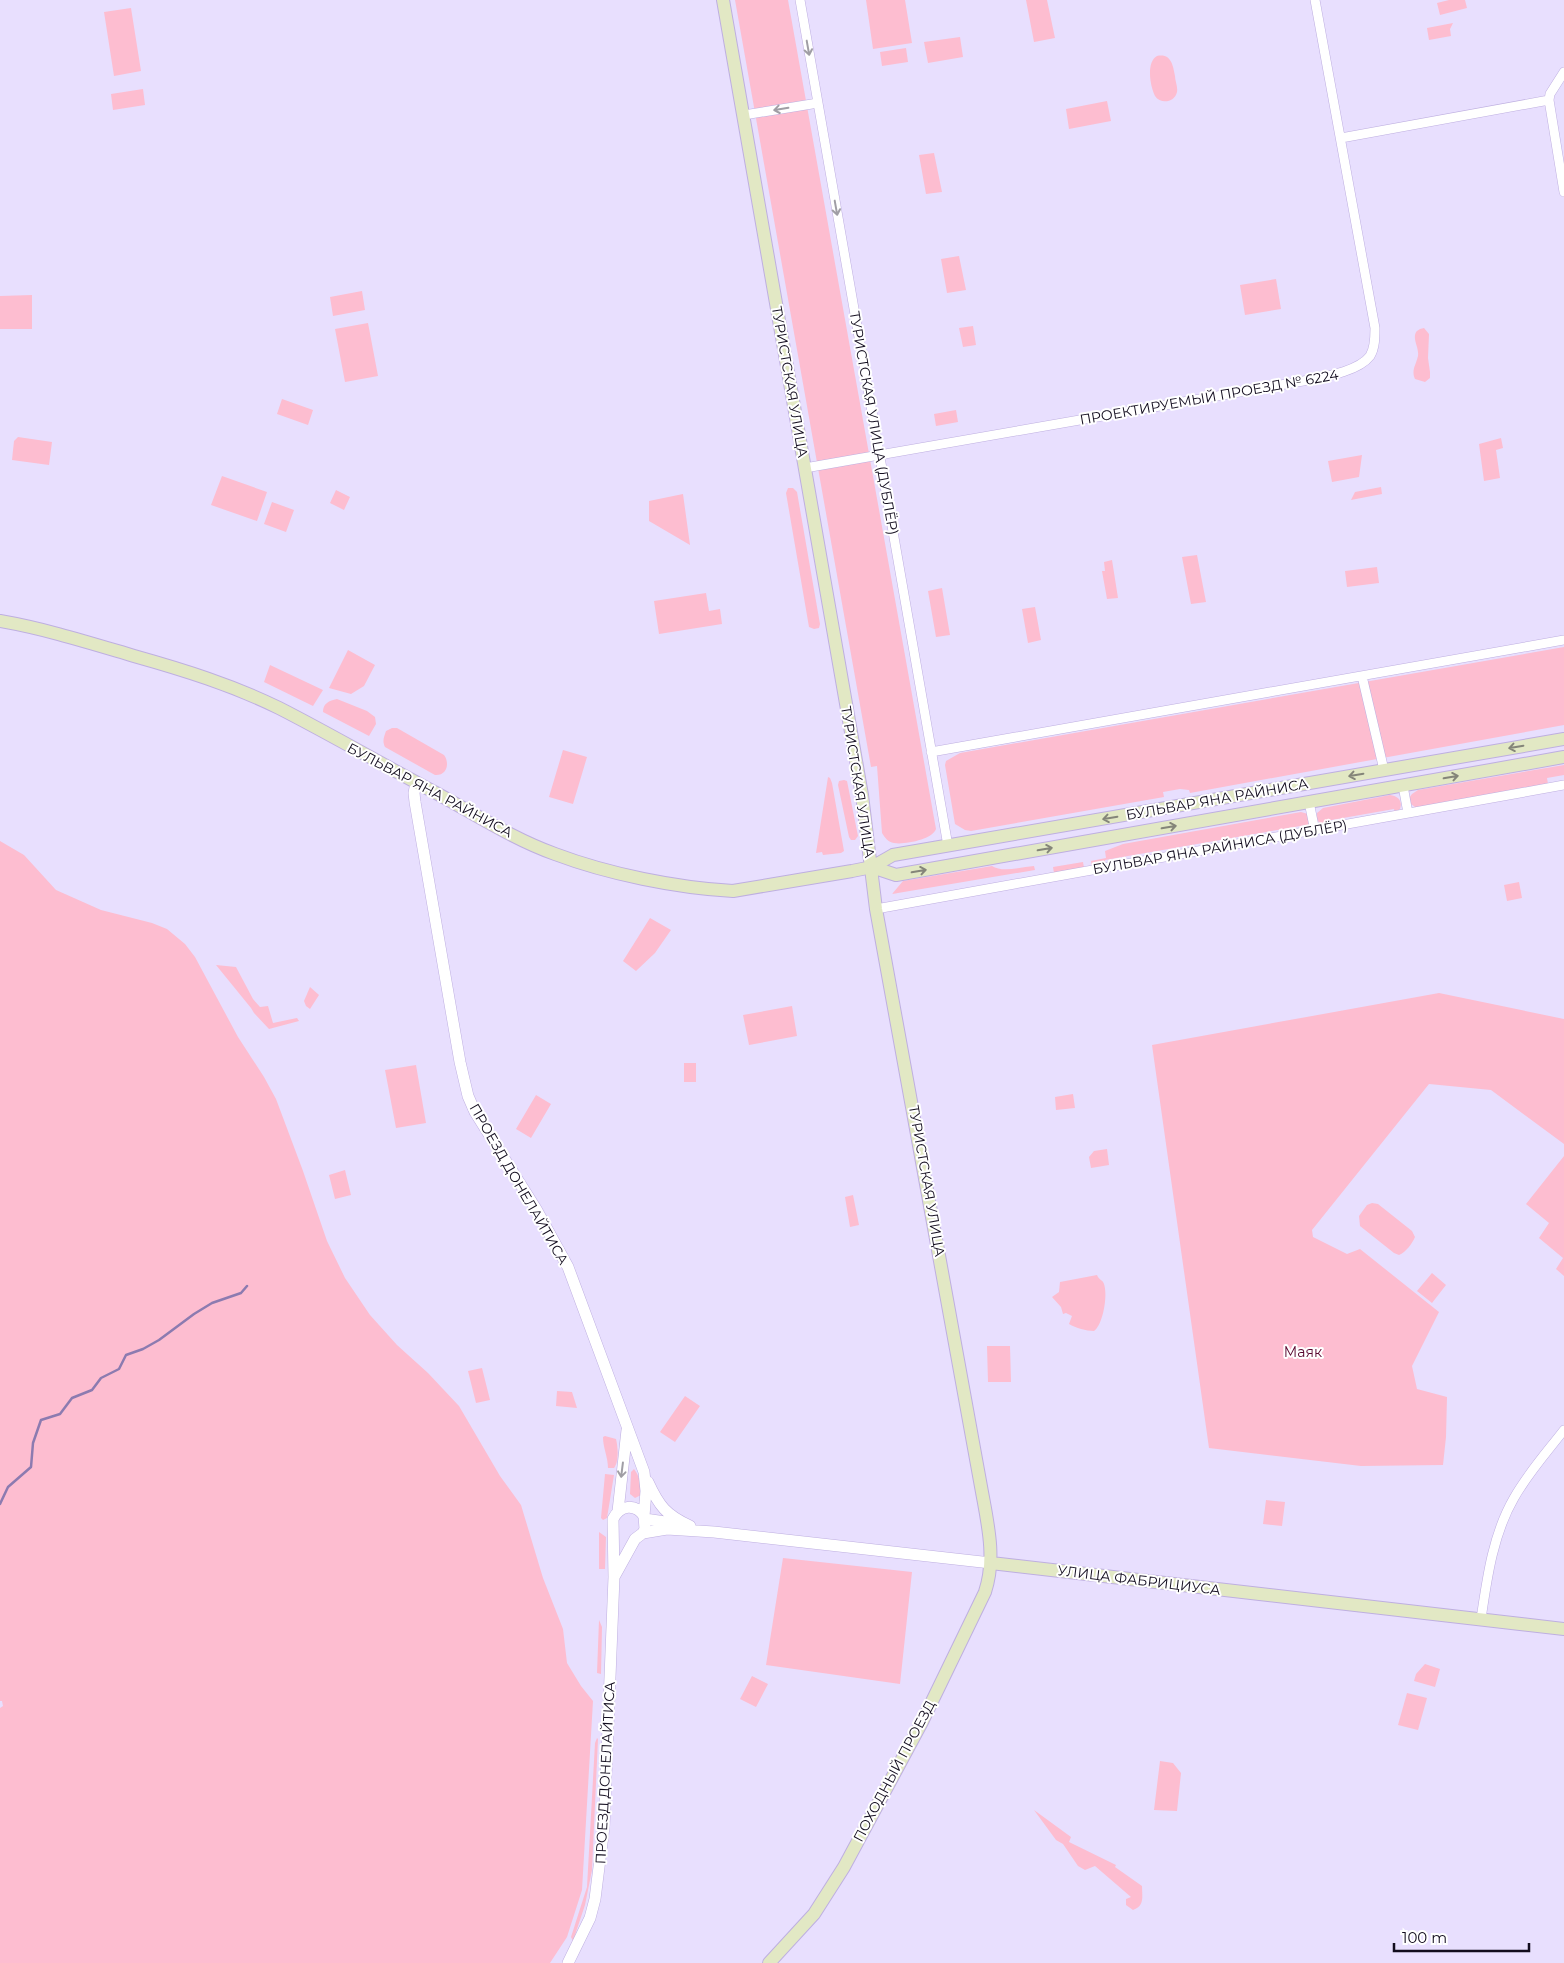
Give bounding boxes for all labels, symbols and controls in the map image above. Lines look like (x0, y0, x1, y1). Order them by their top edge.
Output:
one-way arrow (804, 40, 814, 56)
one-way arrow (773, 104, 789, 114)
one-way arrow (832, 200, 842, 216)
street label: ТУРИСТСКАЯ УЛИЦА (768, 305, 812, 460)
street label: ТУРИСТСКАЯ УЛИЦА (ДУБЛЁР) (845, 310, 903, 536)
street label: ПРОЕКТИРУЕМЫЙ ПРОЕЗД № 6224 (1078, 365, 1340, 429)
street label: ТУРИСТСКАЯ УЛИЦА (837, 705, 879, 860)
street label: БУЛЬВАР ЯНА РАЙНИСА (344, 739, 516, 842)
one-way arrow (1508, 743, 1524, 753)
one-way arrow (1348, 771, 1364, 781)
one-way arrow (1442, 772, 1458, 782)
street label: БУЛЬВАР ЯНА РАЙНИСА (1124, 774, 1310, 824)
one-way arrow (1102, 814, 1118, 824)
street label: БУЛЬВАР ЯНА РАЙНИСА (ДУБЛЁР) (1091, 816, 1349, 878)
one-way arrow (1161, 822, 1177, 832)
one-way arrow (1037, 843, 1053, 853)
one-way arrow (911, 866, 927, 876)
street label: ПРОЕЗД ДОНЕЛАЙТИСА (465, 1100, 573, 1268)
street label: ТУРИСТСКАЯ УЛИЦА (905, 1104, 949, 1259)
park label: Маяк (1284, 1343, 1322, 1361)
one-way arrow (617, 1462, 627, 1478)
street label: УЛИЦА ФАБРИЦИУСА (1056, 1561, 1222, 1599)
street label: ПРОЕЗД ДОНЕЛАЙТИСА (591, 1681, 619, 1865)
street label: ПОХОДНЫЙ ПРОЕЗД (849, 1697, 939, 1845)
scale bar (1394, 1920, 1529, 1952)
text: 100 m (1402, 1928, 1447, 1947)

